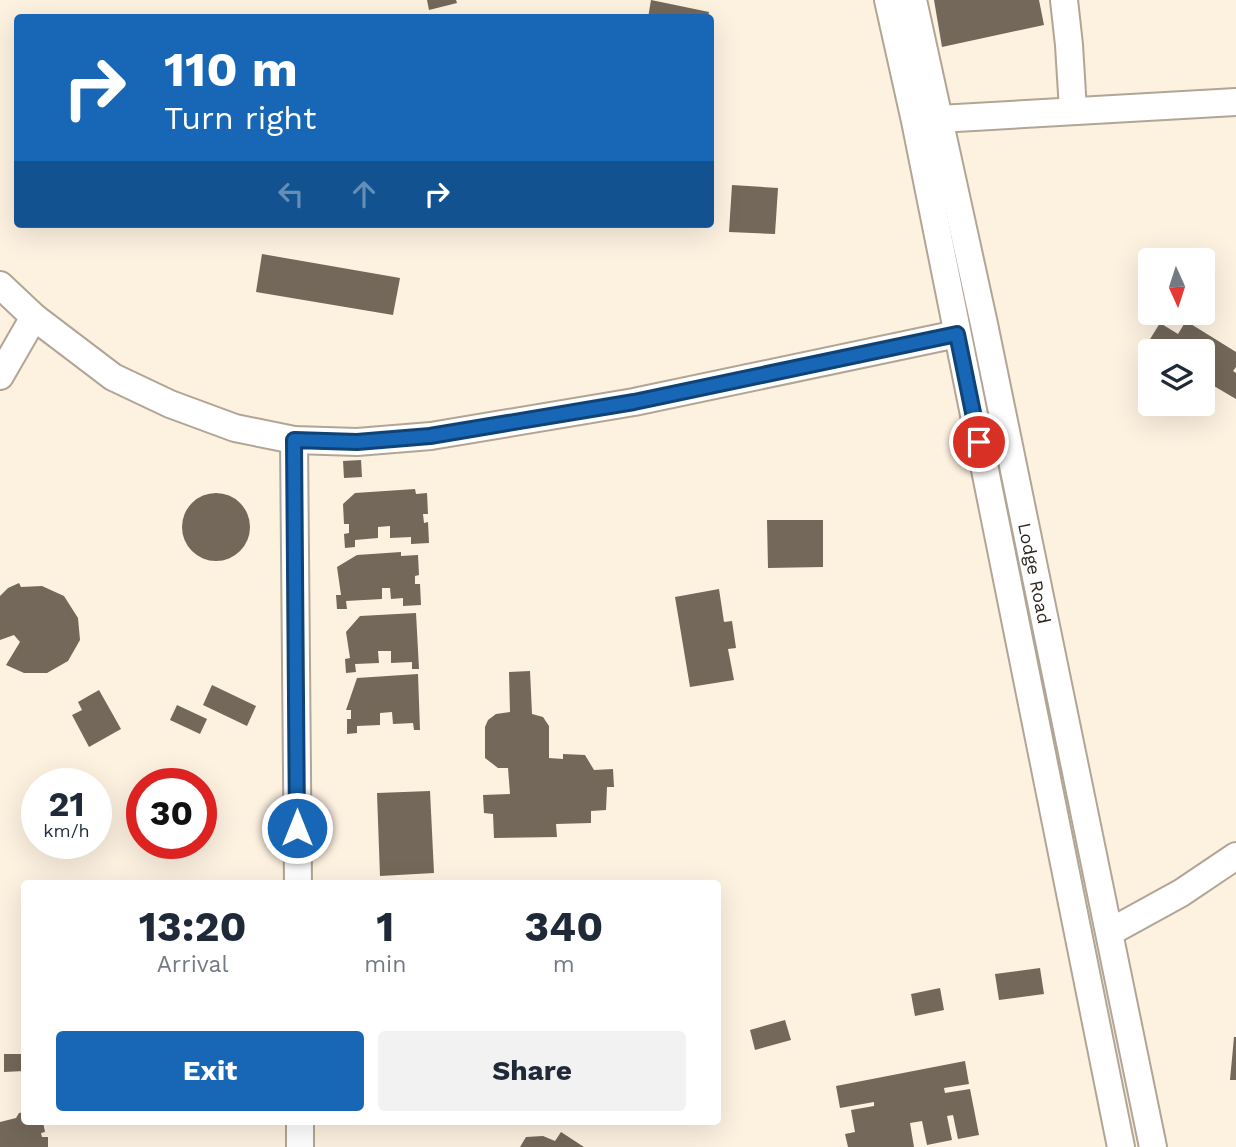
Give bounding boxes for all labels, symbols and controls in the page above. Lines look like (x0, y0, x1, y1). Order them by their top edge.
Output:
text: 110 m (164, 40, 298, 98)
icon: right (49, 42, 140, 133)
text: Turn right (164, 99, 316, 137)
icon: left (272, 175, 310, 213)
icon: ahead (345, 175, 383, 213)
icon: right (418, 175, 456, 213)
north arrow (1138, 248, 1214, 326)
map controls (1138, 248, 1215, 416)
button: layers (1138, 339, 1215, 416)
pin (949, 412, 1009, 472)
icon: arrive (960, 423, 998, 461)
street label: Lodge Road (1015, 521, 1056, 626)
speed limit sign: 30 (126, 768, 217, 859)
text: 21 (49, 783, 84, 825)
position arrow (260, 791, 334, 865)
text: km/h (43, 820, 90, 841)
text: 13:20 (139, 902, 246, 951)
text: 1 (376, 902, 394, 951)
text: 340 (524, 902, 603, 951)
text: Arrival (157, 951, 228, 978)
text: min (364, 951, 406, 978)
text: m (553, 951, 575, 978)
button: Exit (56, 1031, 364, 1111)
button: Share (378, 1031, 686, 1111)

